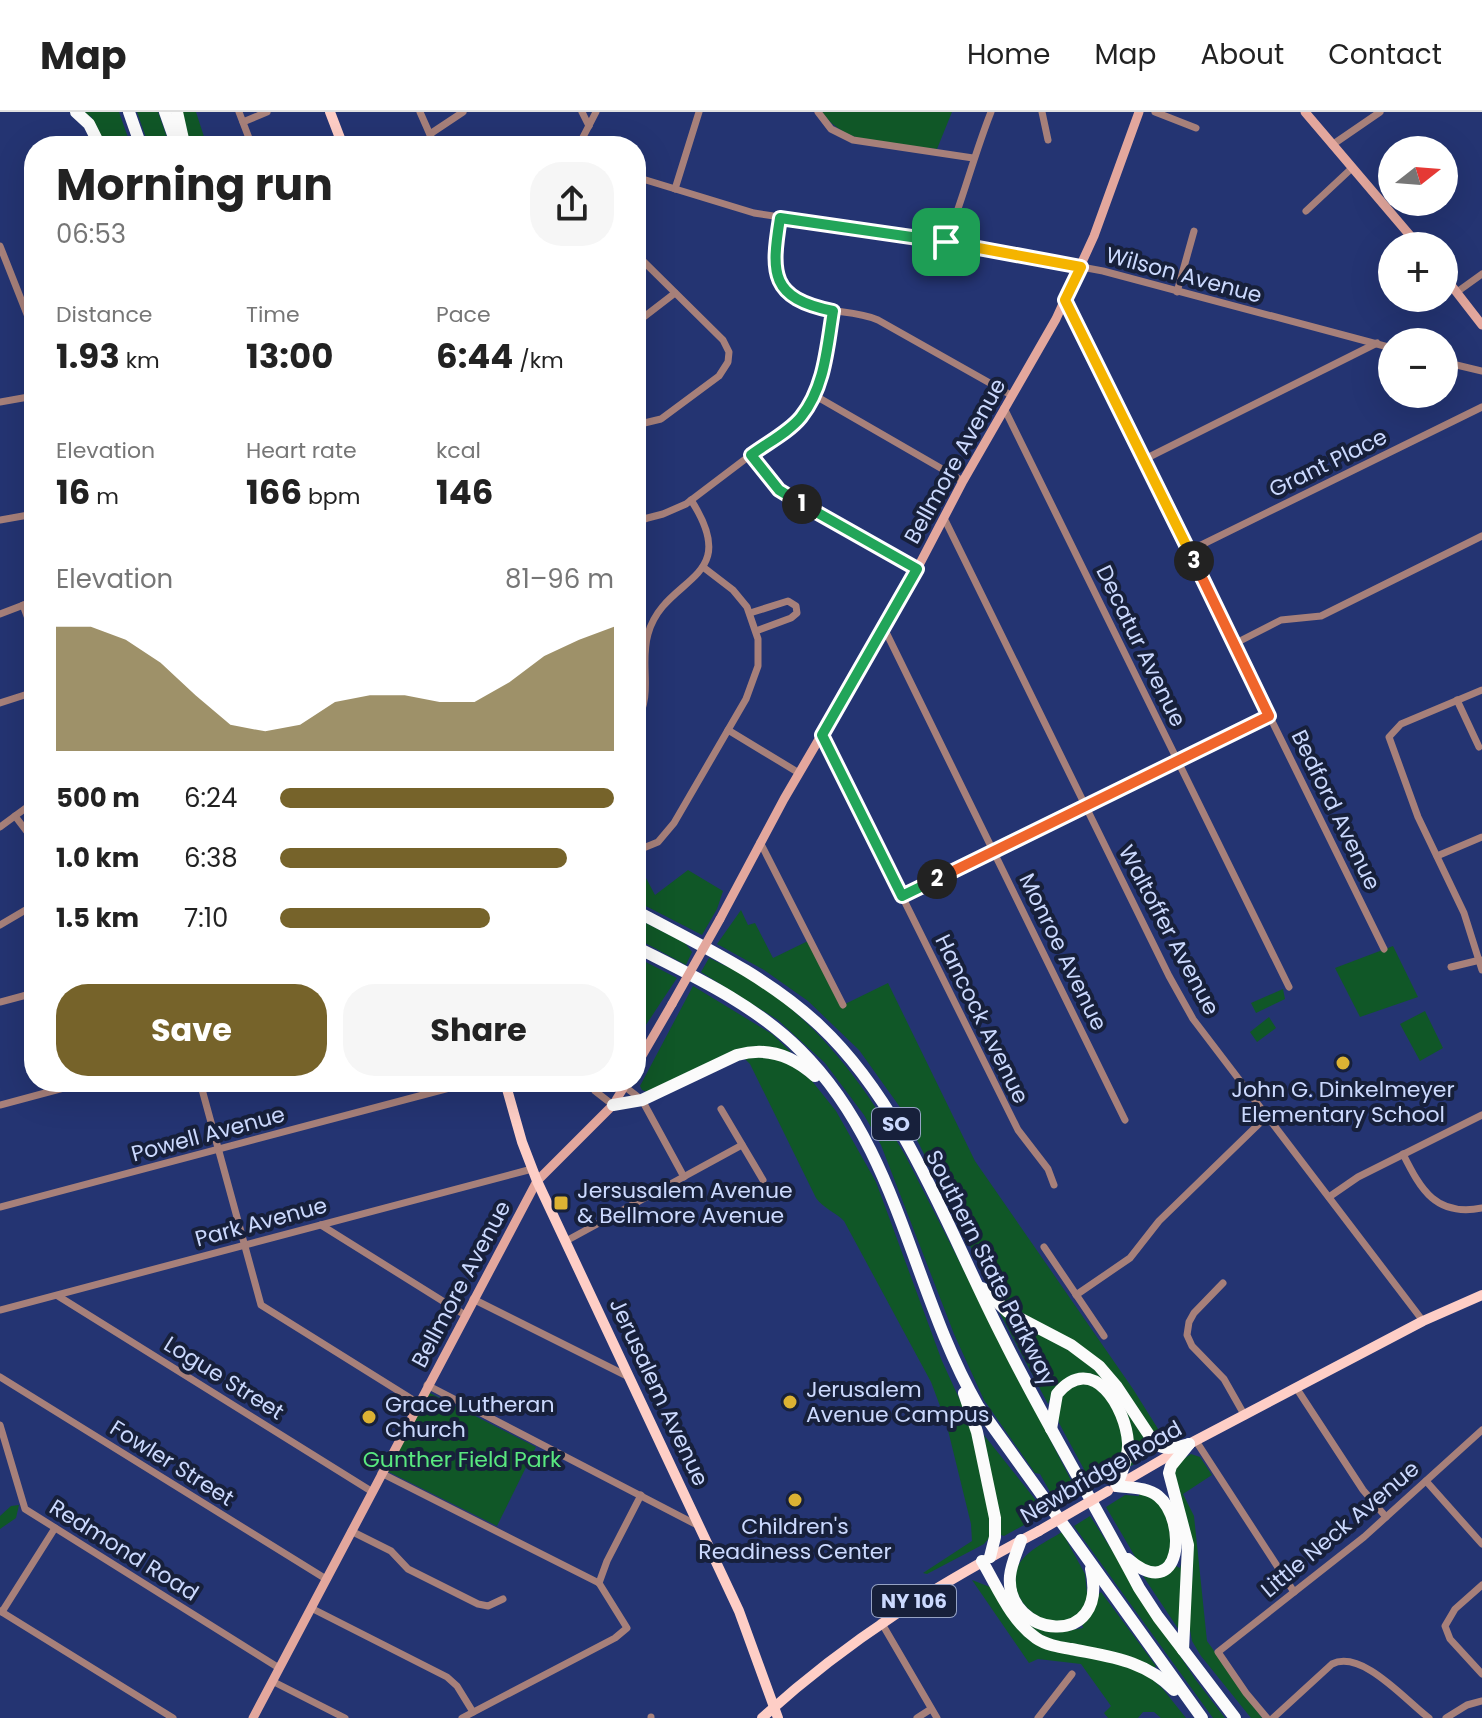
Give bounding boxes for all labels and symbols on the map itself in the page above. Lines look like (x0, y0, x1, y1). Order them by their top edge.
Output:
north arrow (1378, 136, 1458, 216)
pin (912, 208, 980, 276)
street label: Wilson Avenue (1103, 239, 1265, 311)
street label: Bellmore Avenue (897, 373, 1013, 549)
street label: Grant Place (1264, 421, 1392, 505)
pin: 1 (782, 484, 822, 524)
pin: 3 (1174, 541, 1214, 581)
street label: Decatur Avenue (1088, 560, 1194, 732)
street label: Bedford Avenue (1284, 725, 1388, 895)
street label: Waltoffer Avenue (1111, 839, 1227, 1021)
pin: 2 (917, 859, 957, 899)
street label: Monroe Avenue (1011, 868, 1115, 1036)
street label: Hancock Avenue (928, 929, 1036, 1109)
marker: John G. Dinkelmeyer Elementary School (1334, 1054, 1352, 1072)
place label: John G. Dinkelmeyer Elementary School (1231, 1074, 1455, 1130)
street label: Powell Avenue (128, 1099, 288, 1169)
road number: SO (872, 1108, 920, 1140)
street label: Southern State Parkway (918, 1145, 1064, 1392)
place label: Jersusalem Avenue & Bellmore Avenue (577, 1175, 793, 1231)
street label: Park Avenue (191, 1189, 331, 1255)
marker: Jersusalem Avenue & Bellmore Avenue (552, 1194, 570, 1212)
street label: Bellmore Avenue (404, 1195, 518, 1373)
street label: Jerusalem Avenue (602, 1293, 716, 1491)
street label: Logue Street (158, 1329, 290, 1427)
place label: Jerusalem Avenue Campus (806, 1374, 989, 1430)
place label: Grace Lutheran Church (385, 1389, 555, 1445)
marker: Jerusalem Avenue Campus (781, 1393, 799, 1411)
marker: Grace Lutheran Church (360, 1408, 378, 1426)
street label: Fowler Street (104, 1413, 240, 1513)
street label: Newbridge Road (1014, 1413, 1188, 1531)
park label: Gunther Field Park (363, 1444, 562, 1475)
street label: Little Neck Avenue (1254, 1453, 1426, 1605)
marker: Children's Readiness Center (786, 1491, 804, 1509)
street label: Redmond Road (43, 1492, 205, 1608)
place label: Children's Readiness Center (698, 1511, 892, 1567)
road number: NY 106 (872, 1585, 956, 1617)

